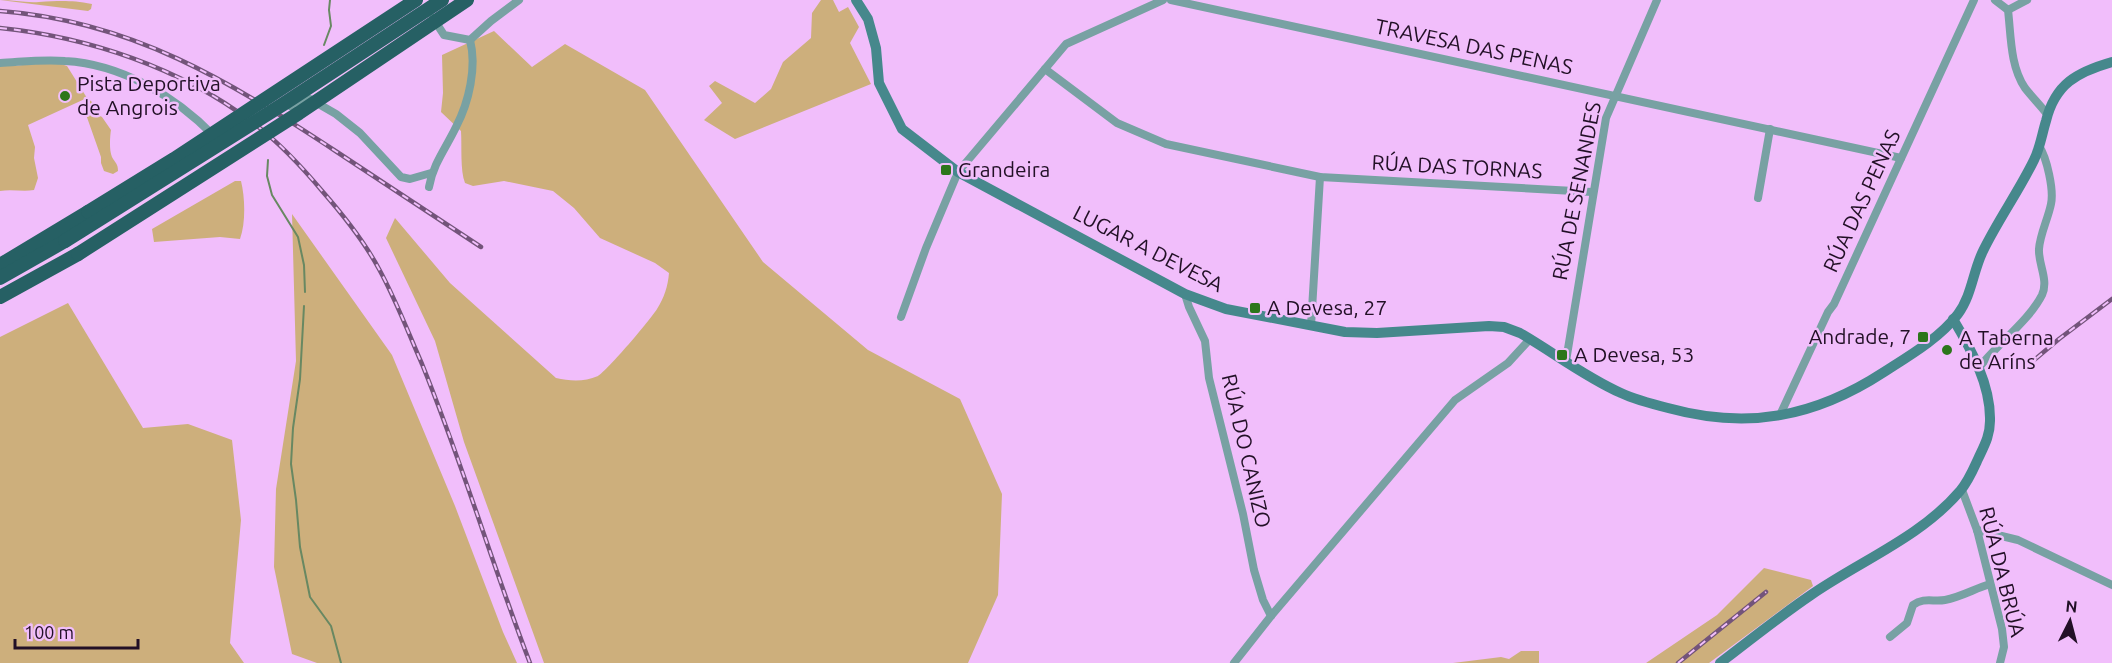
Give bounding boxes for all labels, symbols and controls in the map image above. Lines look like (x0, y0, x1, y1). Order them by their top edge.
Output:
street label: TRAVESA DAS PENAS (1373, 13, 1575, 79)
place label: Pista Deportiva de Angrois (77, 71, 221, 119)
marker: Pista Deportiva de Angrois (58, 89, 72, 103)
street label: RÚA DE SENANDES (1547, 100, 1605, 282)
street label: RÚA DAS PENAS (1818, 125, 1905, 276)
street label: RÚA DAS TORNAS (1371, 150, 1543, 182)
place label: Grandeira (958, 157, 1050, 181)
marker: Grandeira (939, 163, 953, 177)
street label: LUGAR A DEVESA (1069, 200, 1228, 296)
place label: A Devesa, 27 (1267, 295, 1387, 319)
marker: A Devesa, 27 (1248, 301, 1262, 315)
place label: Andrade, 7 (1809, 324, 1911, 348)
place label: A Taberna de Aríns (1959, 325, 2054, 373)
marker: Andrade, 7 (1916, 330, 1930, 344)
place label: A Devesa, 53 (1574, 342, 1694, 366)
marker: A Taberna de Aríns (1940, 343, 1954, 357)
marker: A Devesa, 53 (1555, 348, 1569, 362)
street label: RÚA DO CANIZO (1218, 372, 1276, 530)
street label: RÚA DA BRÚA (1975, 504, 2031, 640)
north arrow (2040, 591, 2100, 651)
text: N (2065, 597, 2078, 616)
scale bar (15, 612, 138, 650)
text: 100 m (24, 622, 74, 642)

